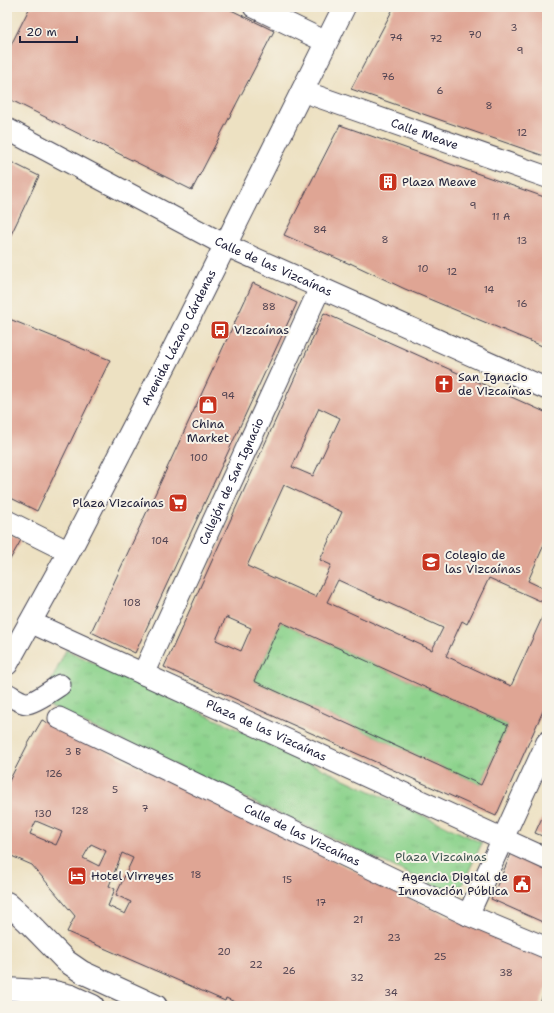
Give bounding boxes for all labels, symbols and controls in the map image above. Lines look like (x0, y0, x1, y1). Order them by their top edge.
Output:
scale bar (20, 18, 77, 44)
house number: 3 (511, 21, 518, 34)
text: 20 m (26, 24, 57, 40)
house number: 70 (468, 28, 482, 41)
house number: 74 (389, 31, 403, 44)
house number: 72 (429, 32, 443, 45)
house number: 9 (517, 44, 524, 57)
house number: 76 (381, 70, 395, 83)
house number: 6 (437, 84, 444, 97)
house number: 8 (486, 99, 493, 112)
street label: Calle Meave (389, 115, 461, 153)
house number: 12 (517, 126, 527, 139)
building icon: Plaza Meave (377, 171, 399, 193)
place label: Plaza Meave (402, 174, 477, 190)
house number: 9 (470, 199, 477, 212)
house number: 11 A (492, 210, 510, 223)
house number: 84 (313, 223, 327, 236)
street label: Calle de las Vizcaínas (212, 233, 335, 300)
house number: 8 (382, 233, 389, 246)
house number: 13 (517, 234, 527, 247)
house number: 10 (418, 262, 428, 275)
house number: 12 (447, 265, 457, 278)
street label: Avenida Lázaro Cárdenas (138, 267, 220, 408)
house number: 14 (484, 283, 494, 296)
house number: 16 (517, 297, 527, 310)
house number: 88 (262, 300, 276, 313)
bus stop icon: Vizcaínas (209, 319, 231, 341)
place label: Vizcaínas (234, 322, 289, 338)
place label: San Ignacio de Vizcaínas (458, 369, 532, 399)
church icon: San Ignacio de Vizcaínas (433, 373, 455, 395)
house number: 94 (221, 389, 235, 402)
shop icon: China Market (197, 394, 219, 416)
street label: Callejón de San Ignacio (195, 415, 267, 548)
place label: China Market (187, 416, 229, 446)
house number: 100 (190, 451, 208, 464)
supermarket icon: Plaza Vizcaínas (167, 492, 189, 514)
place label: Plaza Vizcaínas (72, 495, 164, 511)
house number: 104 (151, 534, 169, 547)
place label: Colegio de las Vizcaínas (445, 547, 521, 577)
school or university icon: Colegio de las Vizcaínas (420, 551, 442, 573)
house number: 108 (123, 596, 141, 609)
street label: Plaza de las Vizcaínas (203, 696, 329, 765)
house number: 3 B (65, 745, 81, 758)
house number: 126 (45, 767, 63, 780)
house number: 5 (112, 783, 118, 796)
street label: Calle de las Vizcaínas (241, 800, 363, 870)
house number: 7 (142, 802, 149, 815)
house number: 128 (71, 804, 89, 817)
house number: 130 (34, 807, 52, 820)
park label: Plaza Vizcainas (395, 849, 487, 865)
hotel icon: Hotel Virreyes (66, 865, 88, 887)
place label: Hotel Virreyes (91, 868, 174, 884)
house number: 18 (190, 868, 202, 881)
place label: Agencia Digital de Innovación Pública (398, 869, 509, 899)
house number: 15 (282, 873, 292, 886)
public building icon: Agencia Digital de Innovación Pública (511, 873, 533, 895)
house number: 17 (316, 896, 326, 909)
house number: 21 (353, 913, 363, 926)
house number: 23 (387, 931, 401, 944)
house number: 20 (217, 945, 231, 958)
house number: 25 (434, 950, 446, 963)
house number: 22 (249, 958, 263, 971)
house number: 26 (282, 964, 296, 977)
house number: 38 (499, 966, 513, 979)
house number: 32 (350, 971, 364, 984)
house number: 34 (384, 986, 398, 999)

